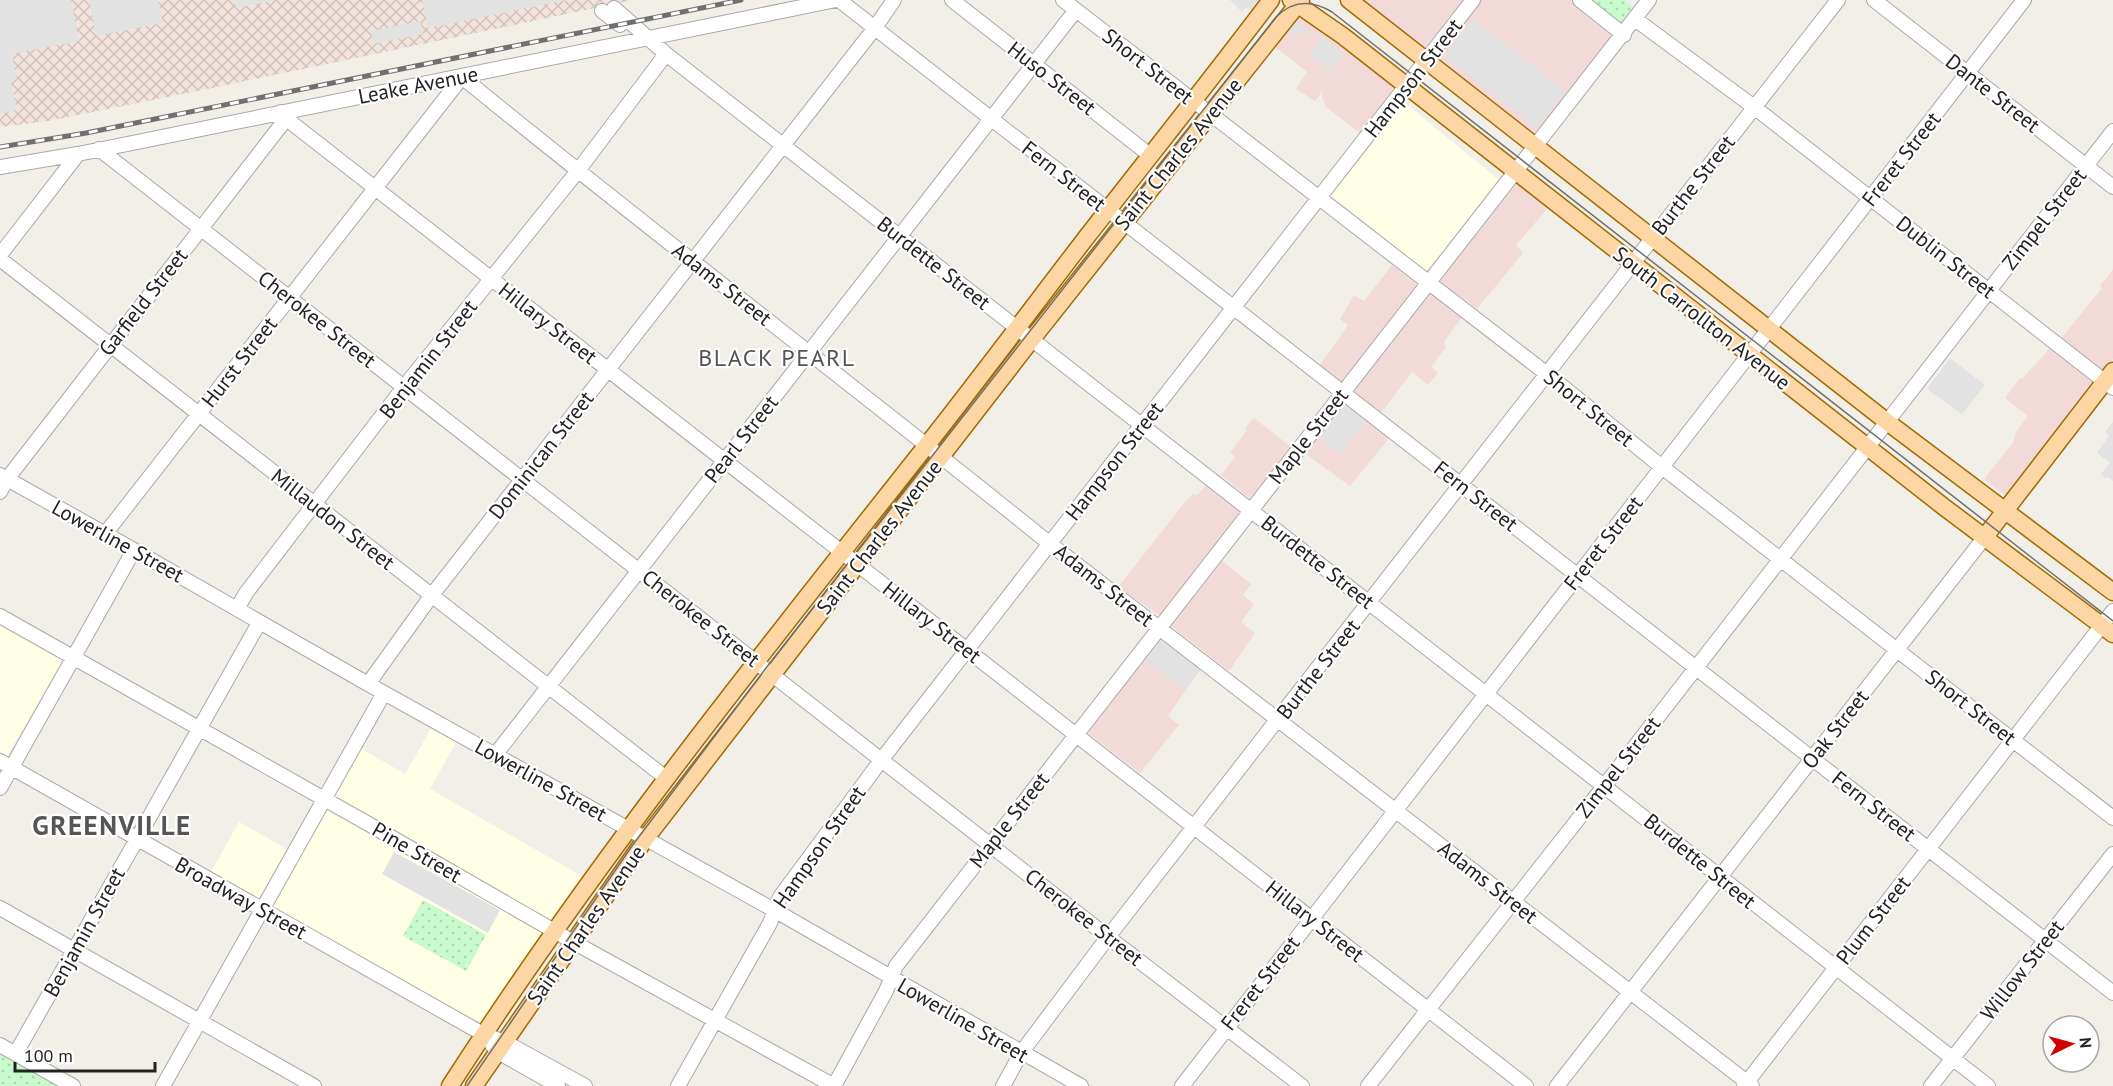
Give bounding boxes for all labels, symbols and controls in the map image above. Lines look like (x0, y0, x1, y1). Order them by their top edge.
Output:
street label: Hampson Street (1358, 13, 1468, 143)
street label: Short Street (1097, 22, 1199, 110)
street label: Huso Street (1002, 35, 1102, 121)
street label: Dante Street (1940, 48, 2046, 138)
street label: Leake Avenue (356, 60, 480, 110)
street label: Saint Charles Avenue (1108, 72, 1248, 236)
street label: Freret Street (1856, 106, 1946, 212)
street label: Burthe Street (1645, 129, 1741, 241)
street label: Fern Street (1017, 135, 1111, 217)
street label: Zimpel Street (1996, 163, 2092, 275)
street label: Burdette Street (872, 210, 996, 316)
street label: Dublin Street (1891, 210, 2001, 304)
street label: Adams Street (667, 237, 777, 331)
street label: South Carrollton Avenue (1608, 240, 1796, 396)
street label: Garfield Street (93, 243, 193, 361)
street label: Cherokee Street (252, 264, 382, 374)
street label: Hillary Street (493, 276, 603, 370)
street label: Benjamin Street (373, 294, 483, 424)
street label: Hurst Street (195, 311, 283, 413)
district label: BLACK PEARL (698, 342, 856, 373)
street label: Short Street (1539, 364, 1639, 452)
street label: Maple Street (1262, 383, 1354, 489)
street label: Dominican Street (483, 385, 599, 525)
street label: Pearl Street (698, 389, 784, 489)
street label: Hampson Street (1059, 396, 1169, 526)
street label: Saint Charles Avenue (810, 454, 948, 620)
street label: Fern Street (1429, 455, 1523, 537)
street label: Millaudon Street (266, 462, 400, 576)
street label: Freret Street (1558, 490, 1648, 596)
street label: Lowerline Street (47, 494, 189, 588)
street label: Burdette Street (1256, 509, 1380, 615)
street label: Adams Street (1049, 538, 1159, 632)
street label: Cherokee Street (636, 563, 766, 673)
street label: Hillary Street (877, 575, 987, 669)
street label: Burthe Street (1270, 613, 1366, 725)
street label: Short Street (1920, 663, 2022, 751)
street label: Oak Street (1796, 684, 1874, 774)
street label: Zimpel Street (1570, 711, 1666, 823)
street label: Lowerline Street (470, 733, 612, 827)
street label: Fern Street (1827, 765, 1921, 847)
street label: Maple Street (963, 767, 1055, 873)
street label: Hampson Street (767, 780, 871, 914)
district label: GREENVILLE (32, 808, 192, 842)
street label: Burdette Street (1638, 808, 1762, 914)
street label: Pine Street (367, 816, 467, 888)
street label: Adams Street (1433, 835, 1543, 929)
street label: Saint Charles Avenue (521, 840, 651, 1010)
street label: Broadway Street (170, 851, 312, 945)
street label: Cherokee Street (1019, 862, 1149, 972)
street label: Benjamin Street (37, 863, 131, 1001)
street label: Plum Street (1830, 870, 1916, 970)
street label: Hillary Street (1260, 874, 1370, 968)
street label: Willow Street (1974, 914, 2070, 1026)
street label: Freret Street (1215, 930, 1305, 1036)
street label: Lowerline Street (893, 972, 1033, 1068)
north arrow (2041, 1014, 2101, 1074)
scale bar (15, 1035, 154, 1073)
text: N (2076, 1037, 2096, 1049)
text: 100 m (24, 1044, 73, 1067)

